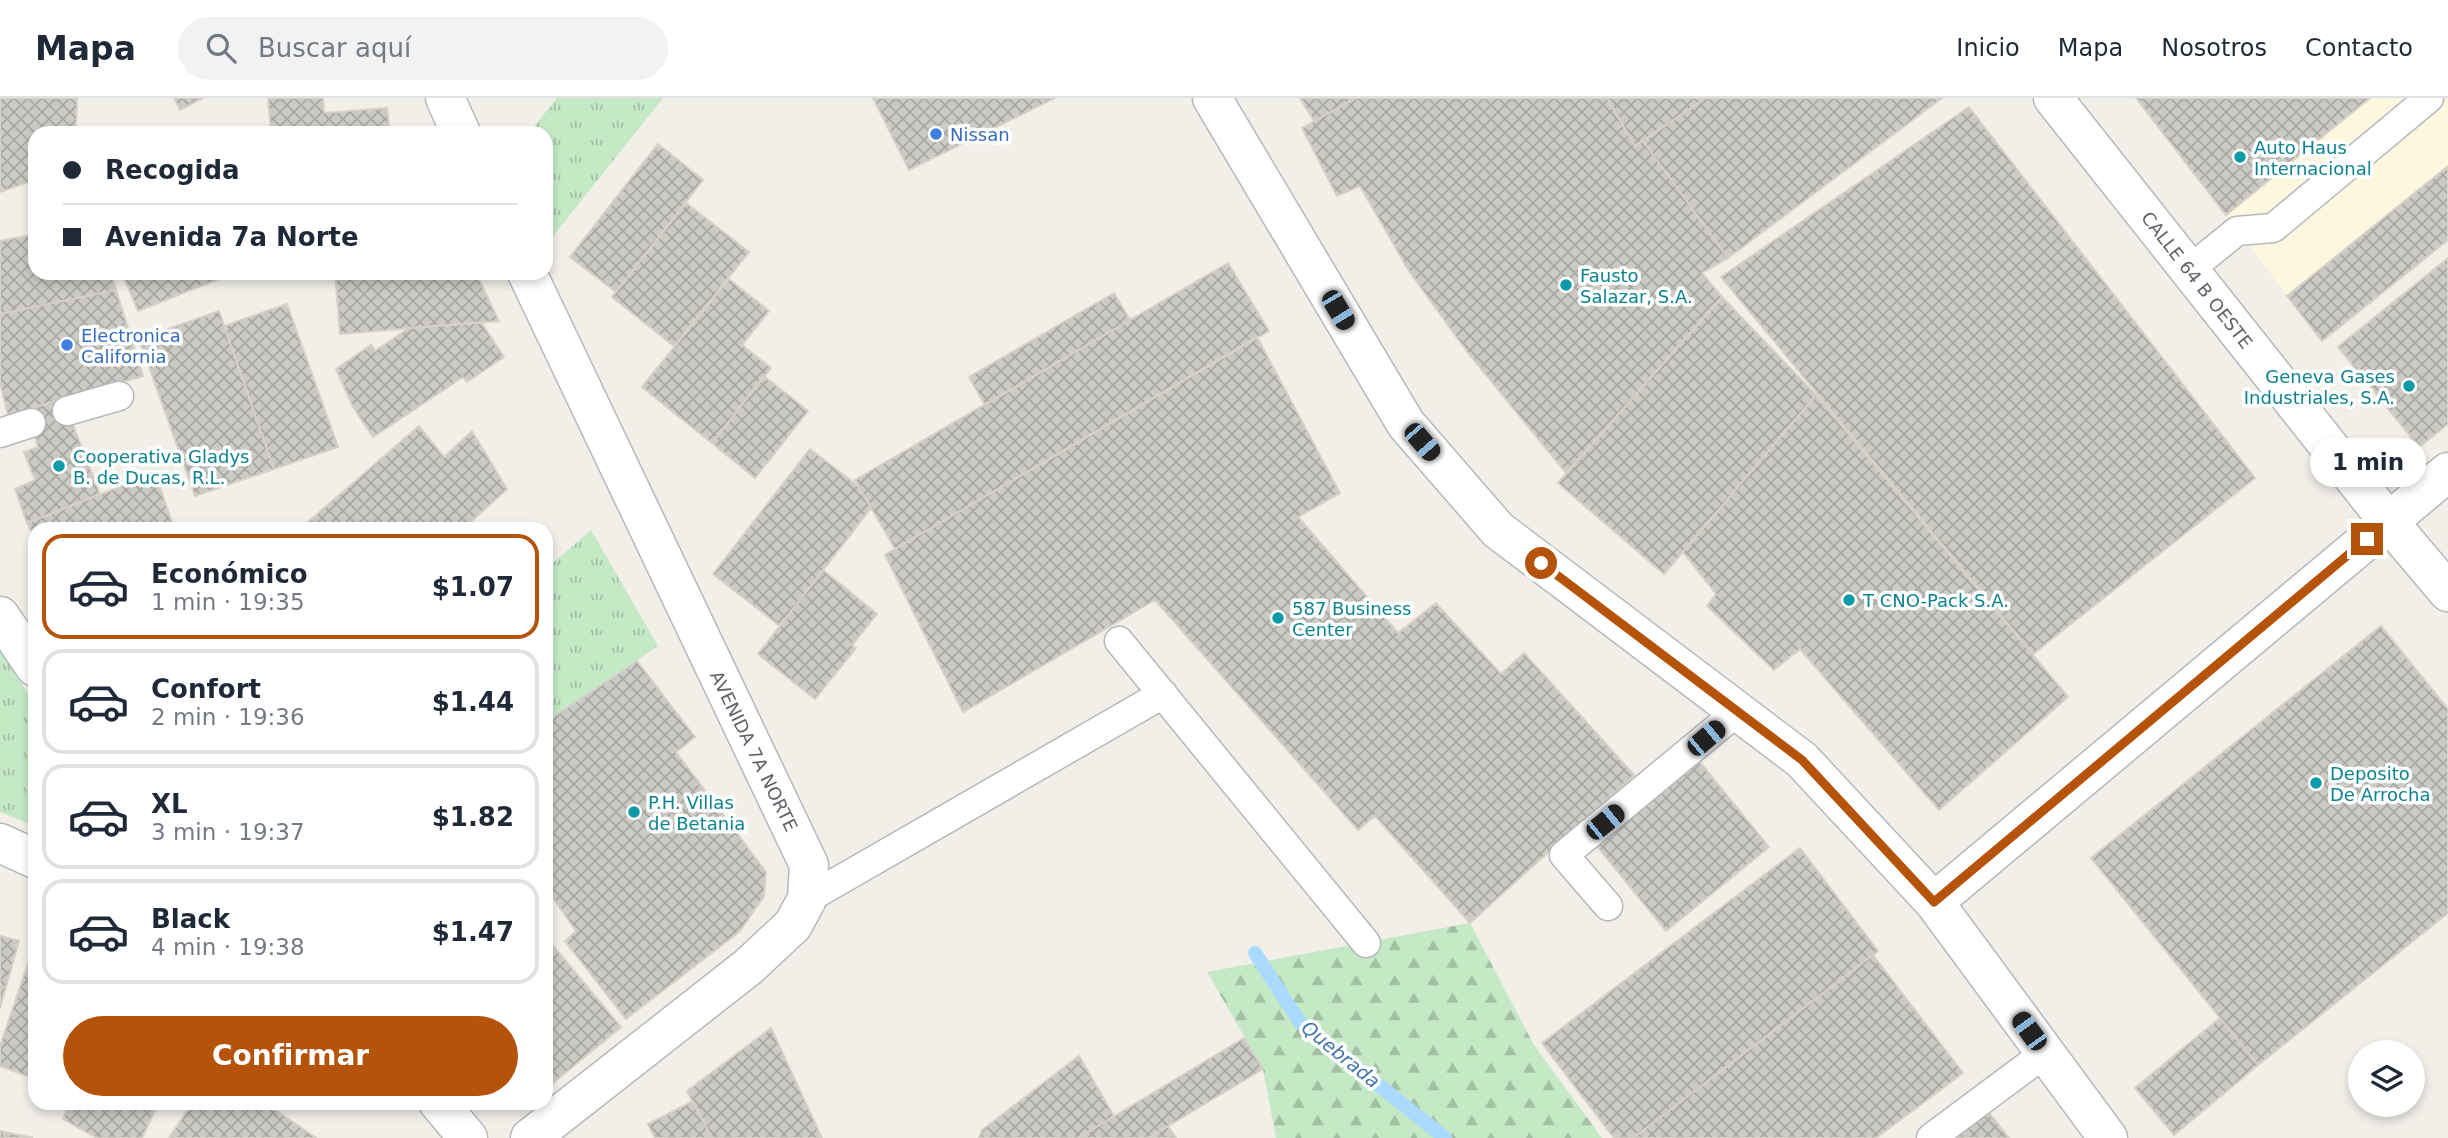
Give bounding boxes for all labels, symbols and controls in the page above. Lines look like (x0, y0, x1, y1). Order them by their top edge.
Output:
search box (178, 17, 668, 80)
text: Mapa (35, 29, 136, 68)
icon: search (202, 29, 240, 67)
text: Buscar aquí (258, 33, 411, 63)
text: Inicio (1956, 34, 2020, 62)
text: Mapa (2058, 34, 2123, 62)
text: Nosotros (2161, 34, 2267, 62)
text: Contacto (2305, 34, 2413, 62)
place label: Nissan (950, 124, 1010, 145)
marker: Nissan (928, 126, 944, 142)
place label: Auto Haus Internacional (2254, 137, 2372, 179)
marker: Auto Haus Internacional (2232, 149, 2248, 165)
text: Recogida (105, 155, 240, 185)
street label: CALLE 64 B OESTE (2137, 207, 2257, 353)
text: Avenida 7a Norte (105, 222, 359, 252)
place label: Fausto Salazar, S.A. (1580, 265, 1693, 307)
marker: Fausto Salazar, S.A. (1558, 277, 1574, 293)
car (1319, 287, 1358, 333)
place label: Electronica California (81, 325, 181, 367)
marker: Electronica California (59, 337, 75, 353)
place label: Geneva Gases Industriales, S.A. (2244, 366, 2395, 408)
marker: Geneva Gases Industriales, S.A. (2401, 378, 2417, 394)
car (1401, 419, 1444, 465)
callout: 1 min (2309, 438, 2425, 486)
place label: Cooperativa Gladys B. de Ducas, R.L. (73, 446, 249, 488)
text: 1 min (2332, 449, 2404, 475)
marker: Cooperativa Gladys B. de Ducas, R.L. (51, 458, 67, 474)
route end (2351, 523, 2383, 555)
route start (1525, 547, 1557, 579)
icon: car (67, 555, 130, 618)
text: Económico (151, 559, 308, 589)
text: $1.07 (432, 572, 514, 602)
text: 1 min · 19:35 (151, 589, 305, 615)
place label: T CNO-Pack S.A. (1862, 590, 2009, 611)
marker: T CNO-Pack S.A. (1841, 592, 1857, 608)
place label: 587 Business Center (1292, 598, 1411, 640)
marker: 587 Business Center (1270, 610, 1286, 626)
street label: AVENIDA 7A NORTE (706, 667, 802, 835)
icon: car (67, 670, 130, 733)
text: Confort (151, 674, 261, 704)
text: $1.44 (432, 687, 514, 717)
text: 2 min · 19:36 (151, 704, 305, 730)
car (1684, 716, 1729, 760)
place label: Deposito De Arrocha (2330, 763, 2430, 805)
marker: Deposito De Arrocha (2308, 775, 2324, 791)
icon: car (67, 785, 130, 848)
text: XL (151, 789, 188, 819)
place label: P.H. Villas de Betania (648, 792, 745, 834)
car (1583, 801, 1628, 843)
text: $1.82 (432, 802, 514, 832)
marker: P.H. Villas de Betania (626, 804, 642, 820)
text: 3 min · 19:37 (151, 819, 305, 845)
icon: car (67, 900, 130, 963)
text: Black (151, 904, 230, 934)
text: $1.47 (432, 917, 514, 947)
text: 4 min · 19:38 (151, 934, 305, 960)
car (2009, 1008, 2050, 1054)
button: Confirmar (63, 1016, 518, 1096)
water label: Quebrada (1298, 1016, 1384, 1092)
map controls (2348, 1040, 2425, 1117)
button: layers (2348, 1040, 2425, 1117)

